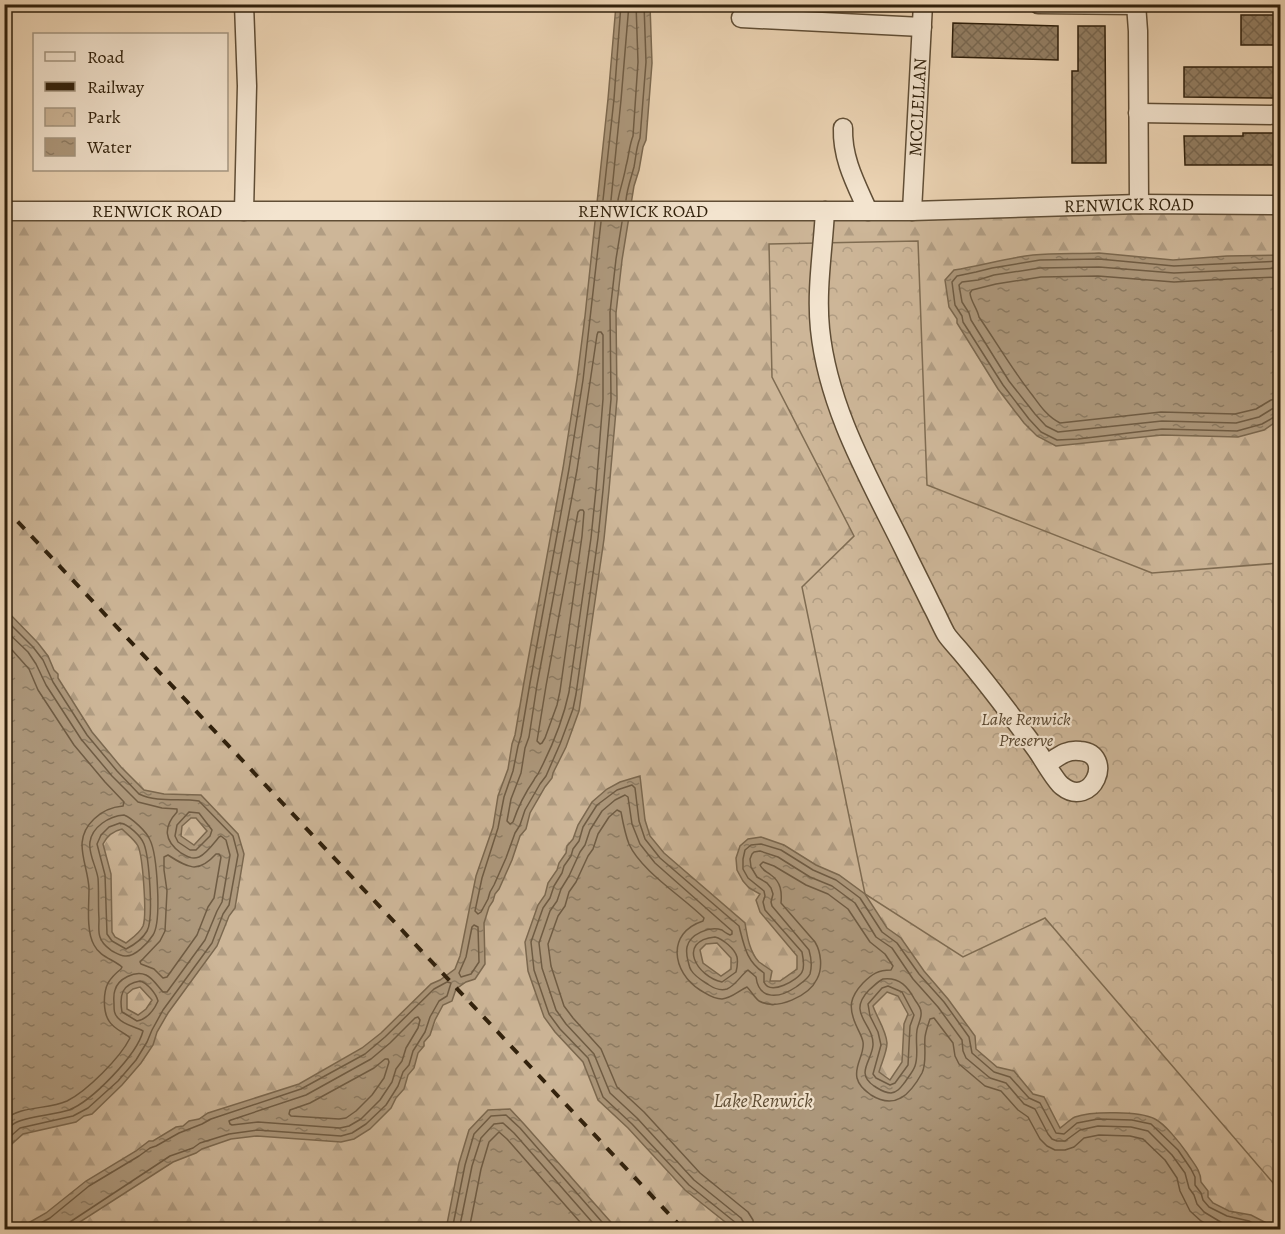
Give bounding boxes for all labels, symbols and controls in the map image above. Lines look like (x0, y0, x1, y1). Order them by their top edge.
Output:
legend (33, 33, 228, 171)
text: Road (87, 45, 125, 69)
street label: MCCLELLAN (903, 57, 932, 157)
text: Railway (87, 75, 145, 99)
text: Park (87, 105, 121, 129)
text: Water (86, 135, 132, 159)
street label: RENWICK ROAD (1063, 192, 1194, 218)
street label: RENWICK ROAD (92, 199, 222, 223)
street label: RENWICK ROAD (578, 199, 708, 223)
park label: Lake Renwick Preserve (981, 707, 1071, 752)
water label: Lake Renwick (713, 1087, 813, 1114)

